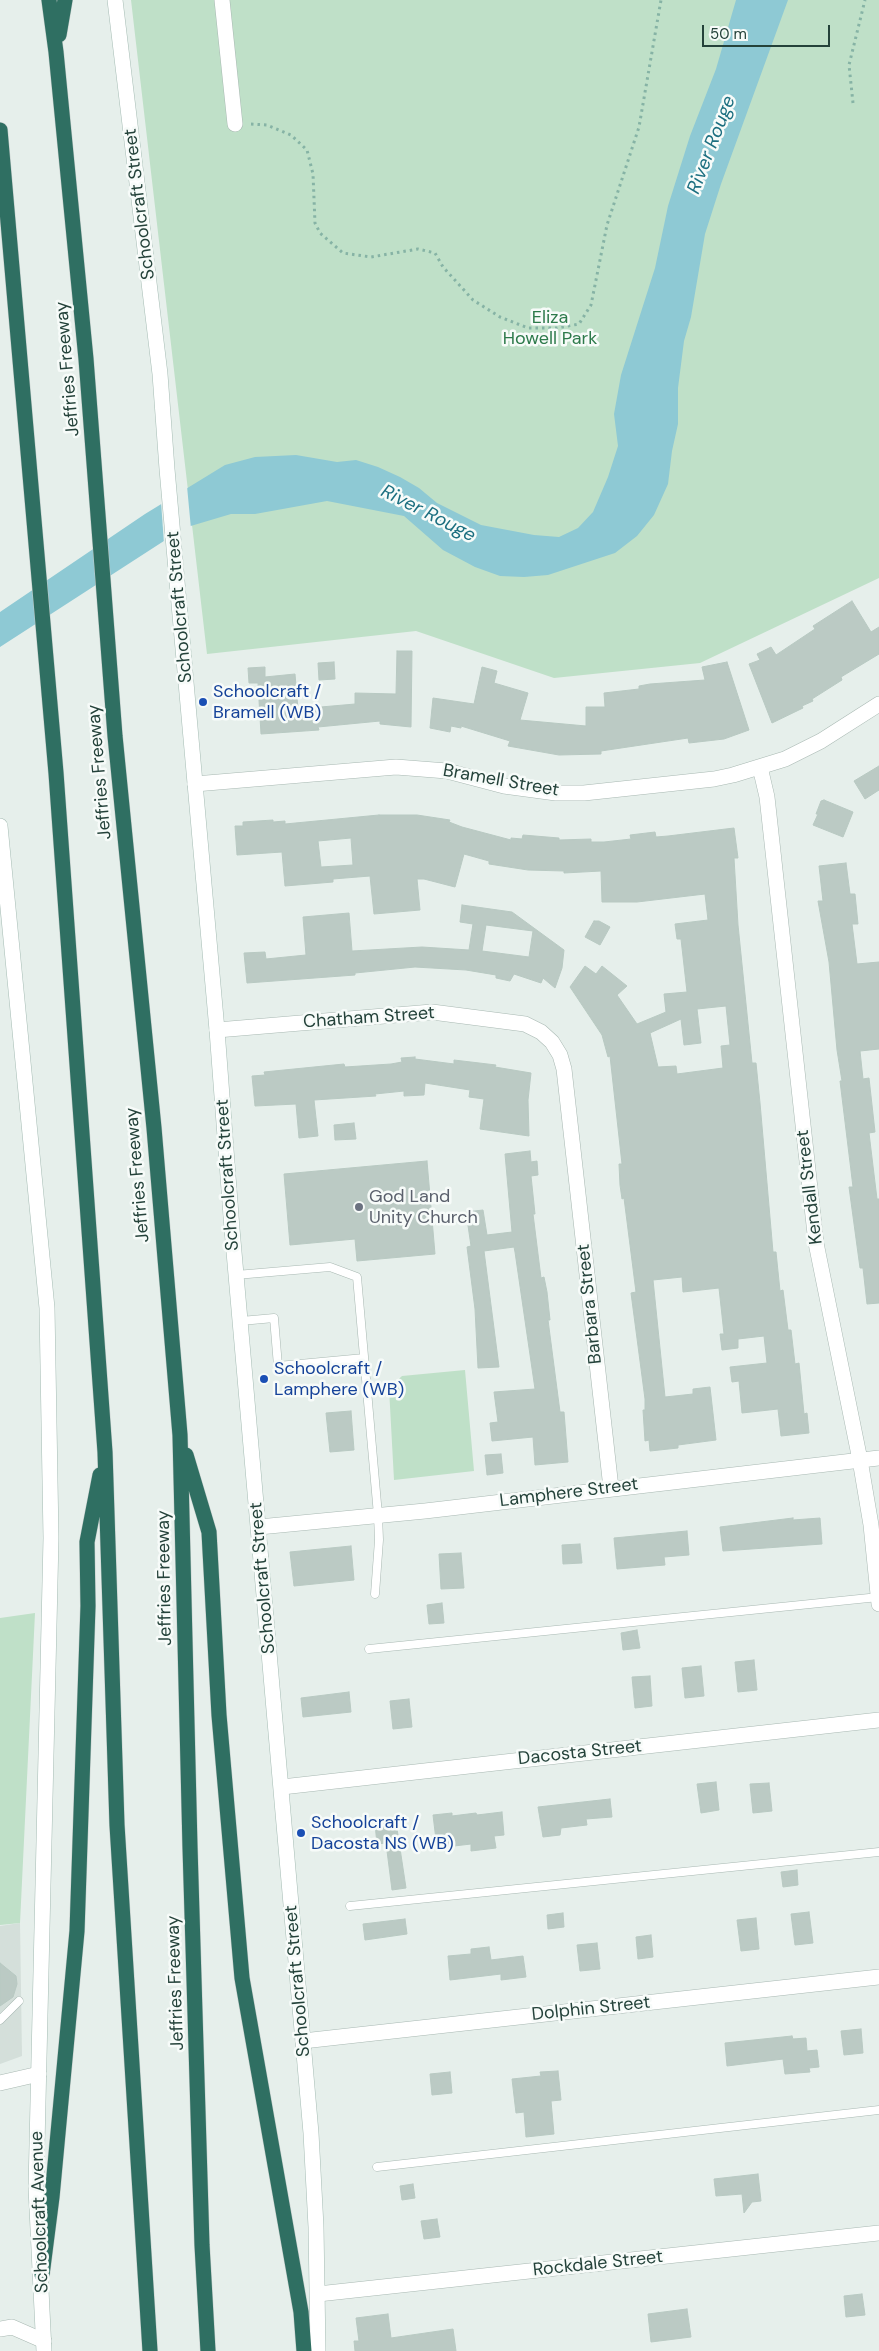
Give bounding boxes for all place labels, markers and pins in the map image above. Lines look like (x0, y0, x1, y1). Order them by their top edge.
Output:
place label: Schoolcraft / Bramell (WB) (213, 681, 321, 724)
marker: Schoolcraft / Bramell (WB) (197, 696, 209, 708)
place label: God Land Unity Church (369, 1186, 478, 1228)
marker: God Land Unity Church (353, 1201, 365, 1213)
place label: Schoolcraft / Lamphere (WB) (274, 1358, 404, 1400)
marker: Schoolcraft / Lamphere (WB) (258, 1373, 270, 1385)
place label: Schoolcraft / Dacosta NS (WB) (311, 1812, 454, 1855)
marker: Schoolcraft / Dacosta NS (WB) (295, 1827, 307, 1839)

